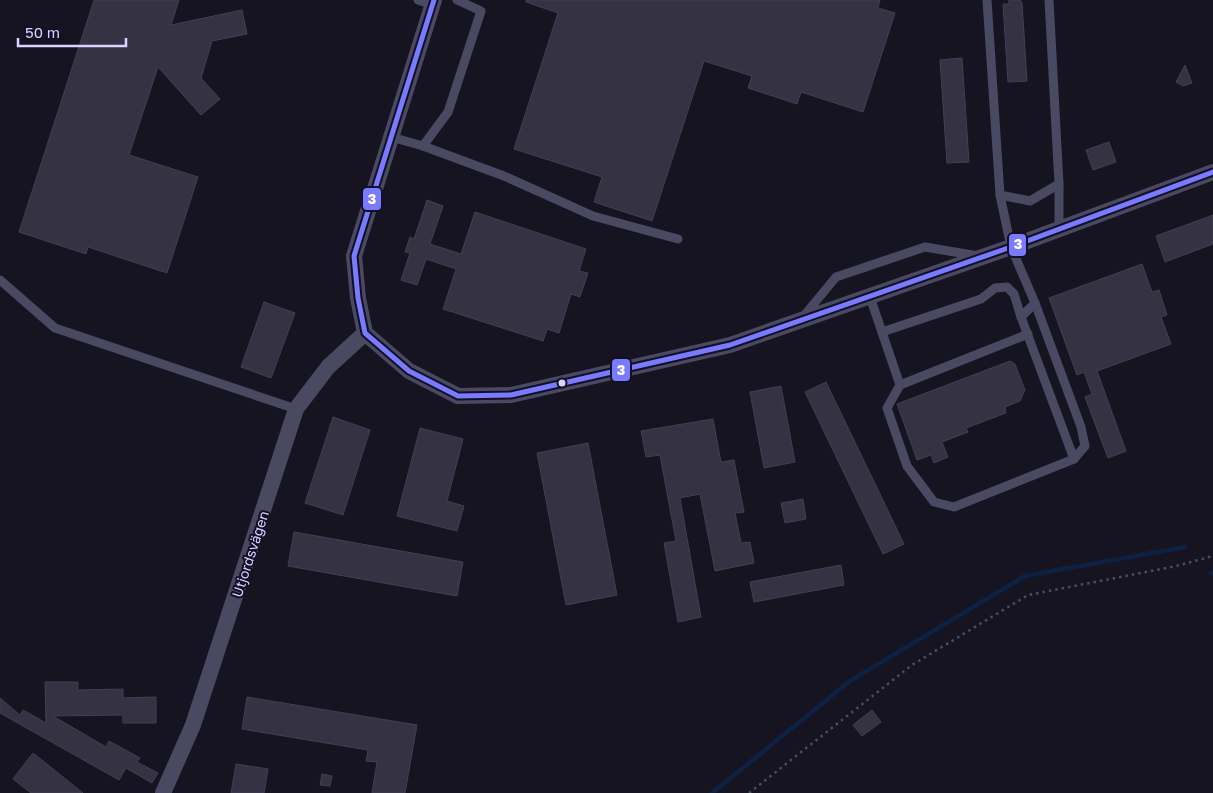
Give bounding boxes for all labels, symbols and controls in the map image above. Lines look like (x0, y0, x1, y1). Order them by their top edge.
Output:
scale bar (18, 15, 125, 47)
text: 50 m (25, 23, 60, 41)
line badge: 3 (362, 187, 382, 211)
text: 3 (368, 190, 376, 207)
line badge: 3 (1008, 233, 1027, 257)
text: 3 (1014, 235, 1022, 252)
line badge: 3 (611, 358, 631, 382)
text: 3 (617, 361, 625, 378)
unlabelled marker (557, 378, 567, 388)
street label: Utjordsvägen (228, 509, 272, 599)

